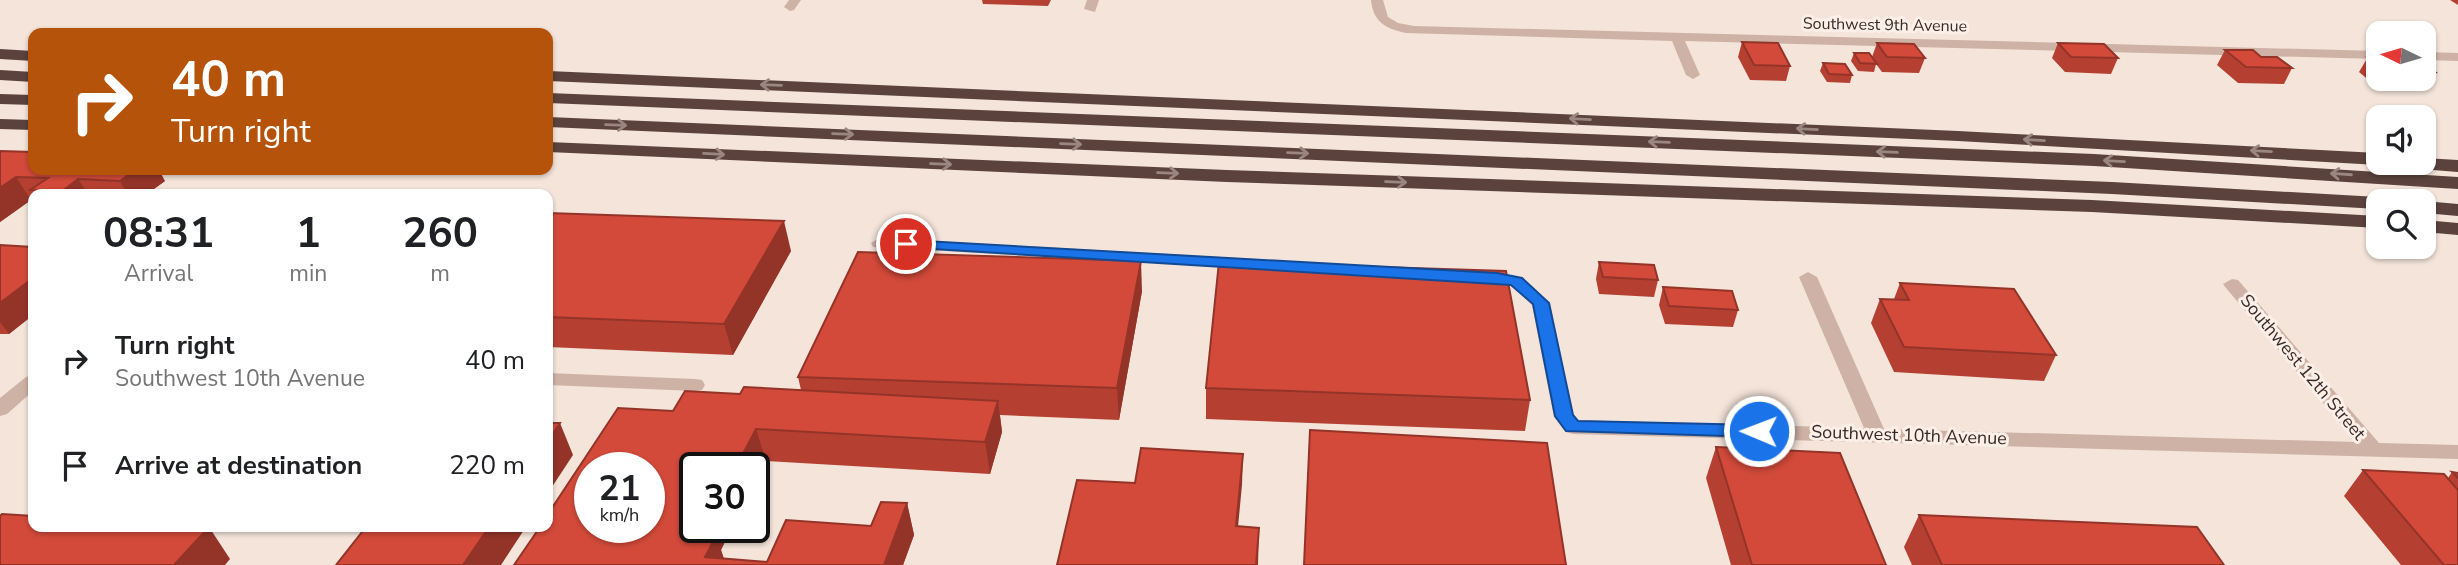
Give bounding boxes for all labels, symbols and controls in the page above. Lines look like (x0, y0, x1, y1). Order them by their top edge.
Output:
street label: Southwest 9th Avenue (1803, 13, 1967, 37)
north arrow (2366, 21, 2436, 91)
map controls (2366, 21, 2436, 259)
text: 40 m (171, 46, 286, 113)
icon: right (56, 56, 147, 147)
one-way arrow (760, 78, 783, 91)
button: sound (2366, 105, 2436, 175)
text: Turn right (171, 110, 311, 153)
one-way arrow (1569, 112, 1591, 125)
one-way arrow (604, 118, 627, 131)
one-way arrow (1796, 123, 1819, 136)
one-way arrow (831, 128, 854, 141)
one-way arrow (2023, 133, 2046, 146)
one-way arrow (1648, 136, 1671, 149)
one-way arrow (1059, 137, 1082, 150)
one-way arrow (1875, 145, 1898, 158)
one-way arrow (2250, 145, 2273, 158)
one-way arrow (1286, 147, 1309, 160)
one-way arrow (702, 148, 725, 161)
one-way arrow (2103, 154, 2126, 167)
one-way arrow (929, 158, 952, 171)
one-way arrow (1157, 167, 1180, 180)
one-way arrow (2330, 168, 2353, 181)
one-way arrow (1384, 175, 1407, 188)
button: search (2366, 189, 2436, 259)
text: 08:31 (103, 205, 214, 262)
text: 1 (296, 205, 321, 262)
text: 260 (402, 205, 478, 262)
pin (876, 214, 936, 274)
icon: arrive (887, 225, 925, 263)
text: Arrival (124, 258, 193, 289)
text: min (289, 258, 327, 289)
text: m (430, 258, 450, 289)
street label: Southwest 12th Street (2235, 289, 2372, 446)
text: Turn right (115, 328, 234, 363)
icon: right (56, 342, 94, 380)
text: 40 m (465, 343, 525, 378)
text: Southwest 10th Avenue (115, 363, 365, 394)
position arrow (1722, 394, 1796, 468)
street label: Southwest 10th Avenue (1811, 420, 2007, 450)
icon: arrive (56, 447, 94, 485)
text: Arrive at destination (115, 448, 362, 483)
text: 220 m (449, 448, 525, 483)
speed limit sign: 30 (679, 452, 770, 543)
text: 21 (598, 465, 641, 512)
text: km/h (600, 503, 639, 527)

